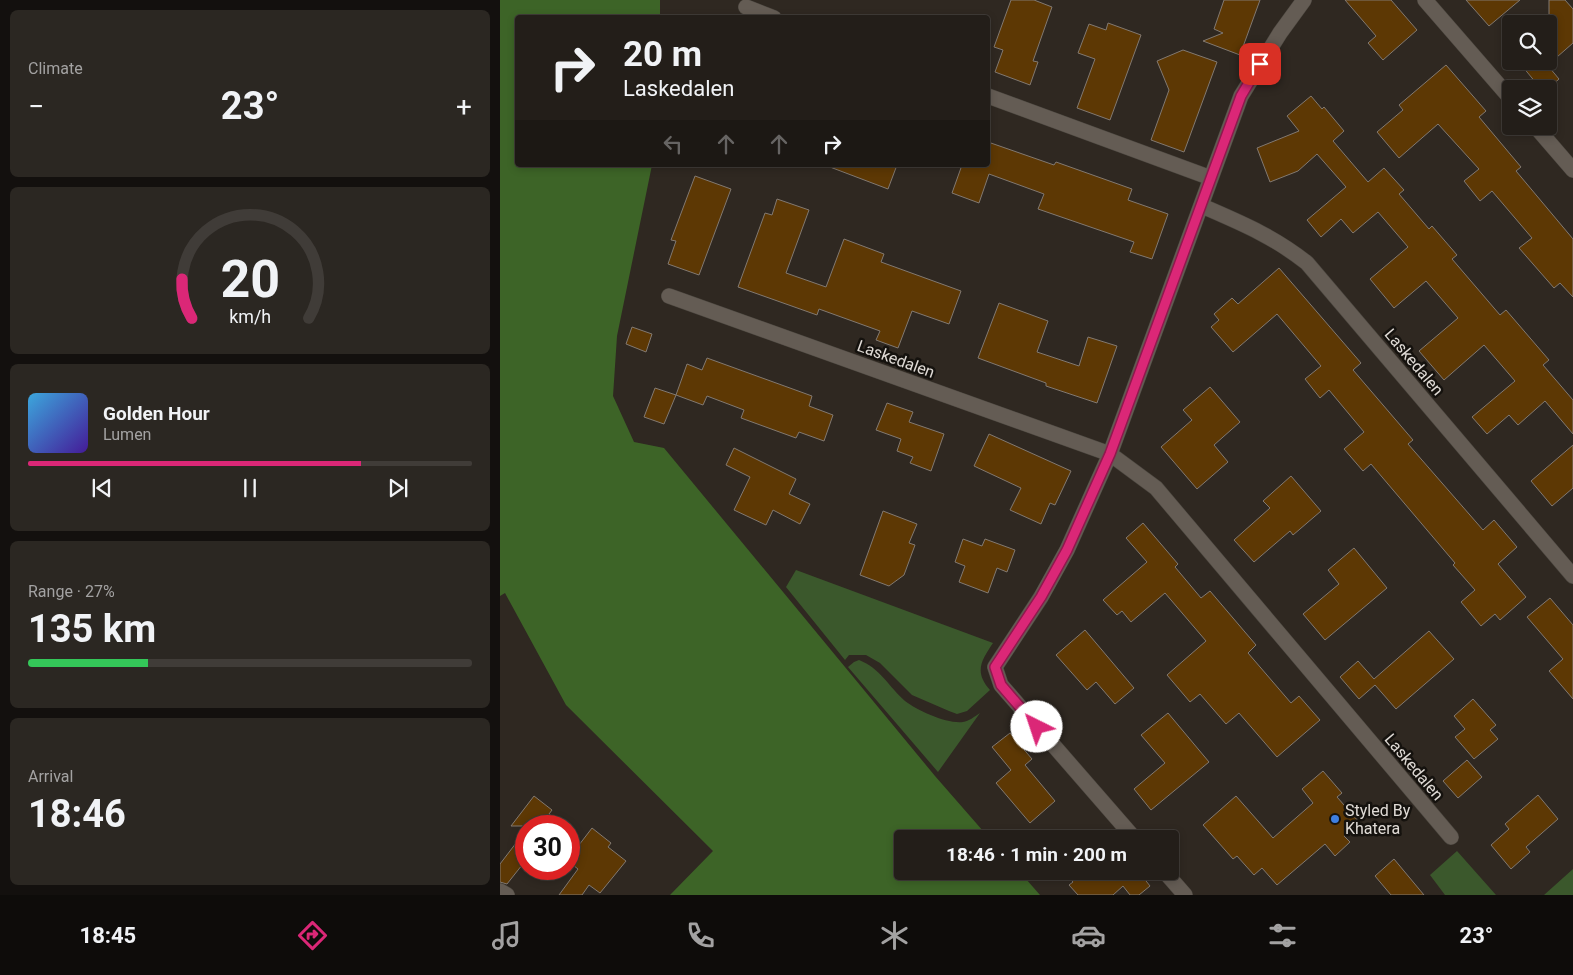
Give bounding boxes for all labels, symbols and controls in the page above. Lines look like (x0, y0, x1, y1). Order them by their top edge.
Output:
map controls (1502, 15, 1557, 135)
button: search (1502, 15, 1557, 70)
text: 20 m (623, 34, 702, 75)
icon: right (540, 35, 605, 100)
pin (1239, 43, 1281, 85)
icon: arrive (1246, 50, 1274, 78)
text: Climate (28, 59, 83, 78)
text: Laskedalen (623, 76, 734, 101)
button: layers (1502, 80, 1557, 135)
text: 23° (221, 84, 279, 128)
text: − (28, 90, 44, 123)
text: + (456, 90, 472, 123)
icon: left (659, 130, 687, 158)
icon: ahead (712, 130, 740, 158)
icon: ahead (765, 130, 793, 158)
icon: right (818, 130, 846, 158)
text: 20 (220, 249, 280, 310)
text: km/h (229, 306, 271, 327)
street label: Laskedalen (1381, 325, 1447, 399)
street label: Laskedalen (855, 336, 937, 382)
text: Golden Hour (103, 402, 210, 425)
text: Lumen (103, 425, 151, 444)
icon: previous (88, 474, 116, 502)
icon: pause (236, 474, 264, 502)
icon: next (384, 474, 412, 502)
text: Range · 27% (28, 582, 115, 601)
text: 135 km (28, 607, 156, 651)
position arrow (1010, 700, 1062, 752)
street label: Laskedalen (1381, 730, 1447, 804)
text: Arrival (28, 767, 73, 786)
text: 18:46 (28, 792, 126, 836)
place label: Styled By Khatera (1345, 801, 1411, 838)
marker: Styled By Khatera (1329, 813, 1341, 825)
speed limit sign: 30 (515, 815, 580, 880)
text: 18:46 · 1 min · 200 m (946, 843, 1127, 866)
icon: directions (295, 918, 330, 953)
icon: music (489, 918, 524, 953)
icon: phone (683, 918, 718, 953)
icon: climate (877, 918, 912, 953)
icon: car (1071, 918, 1106, 953)
icon: filters (1265, 918, 1300, 953)
text: 18:45 (80, 923, 136, 948)
text: 23° (1460, 923, 1493, 948)

